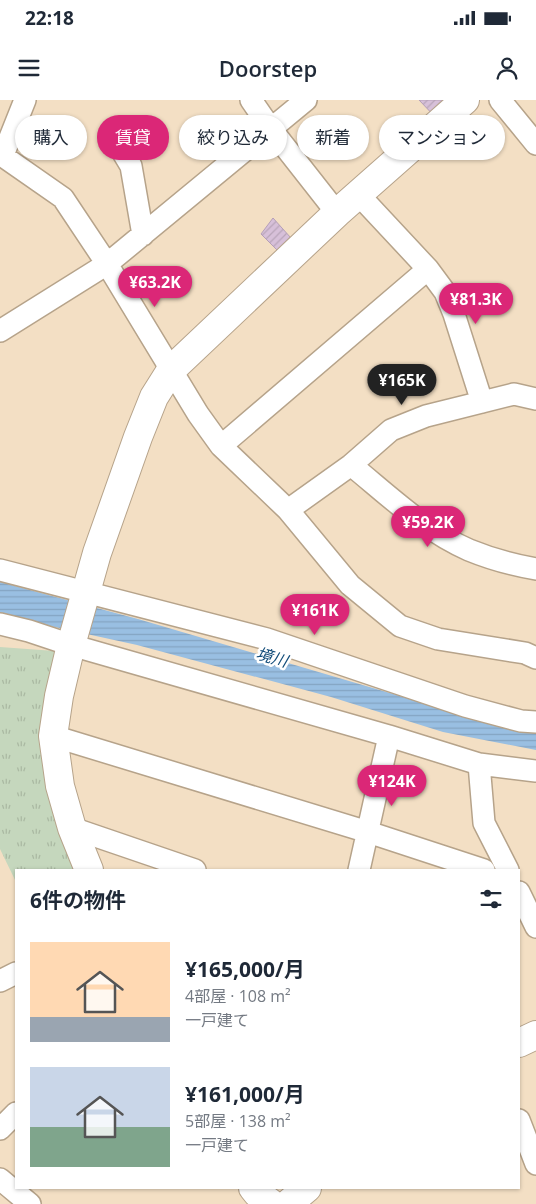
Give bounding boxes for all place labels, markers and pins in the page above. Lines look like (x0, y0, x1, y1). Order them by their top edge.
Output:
pin: ¥63.2K (114, 266, 196, 308)
pin: ¥81.3K (435, 282, 517, 325)
pin: ¥165K (367, 364, 437, 406)
pin: ¥59.2K (387, 506, 469, 548)
pin: ¥161K (280, 594, 350, 636)
pin: ¥124K (357, 764, 427, 807)

